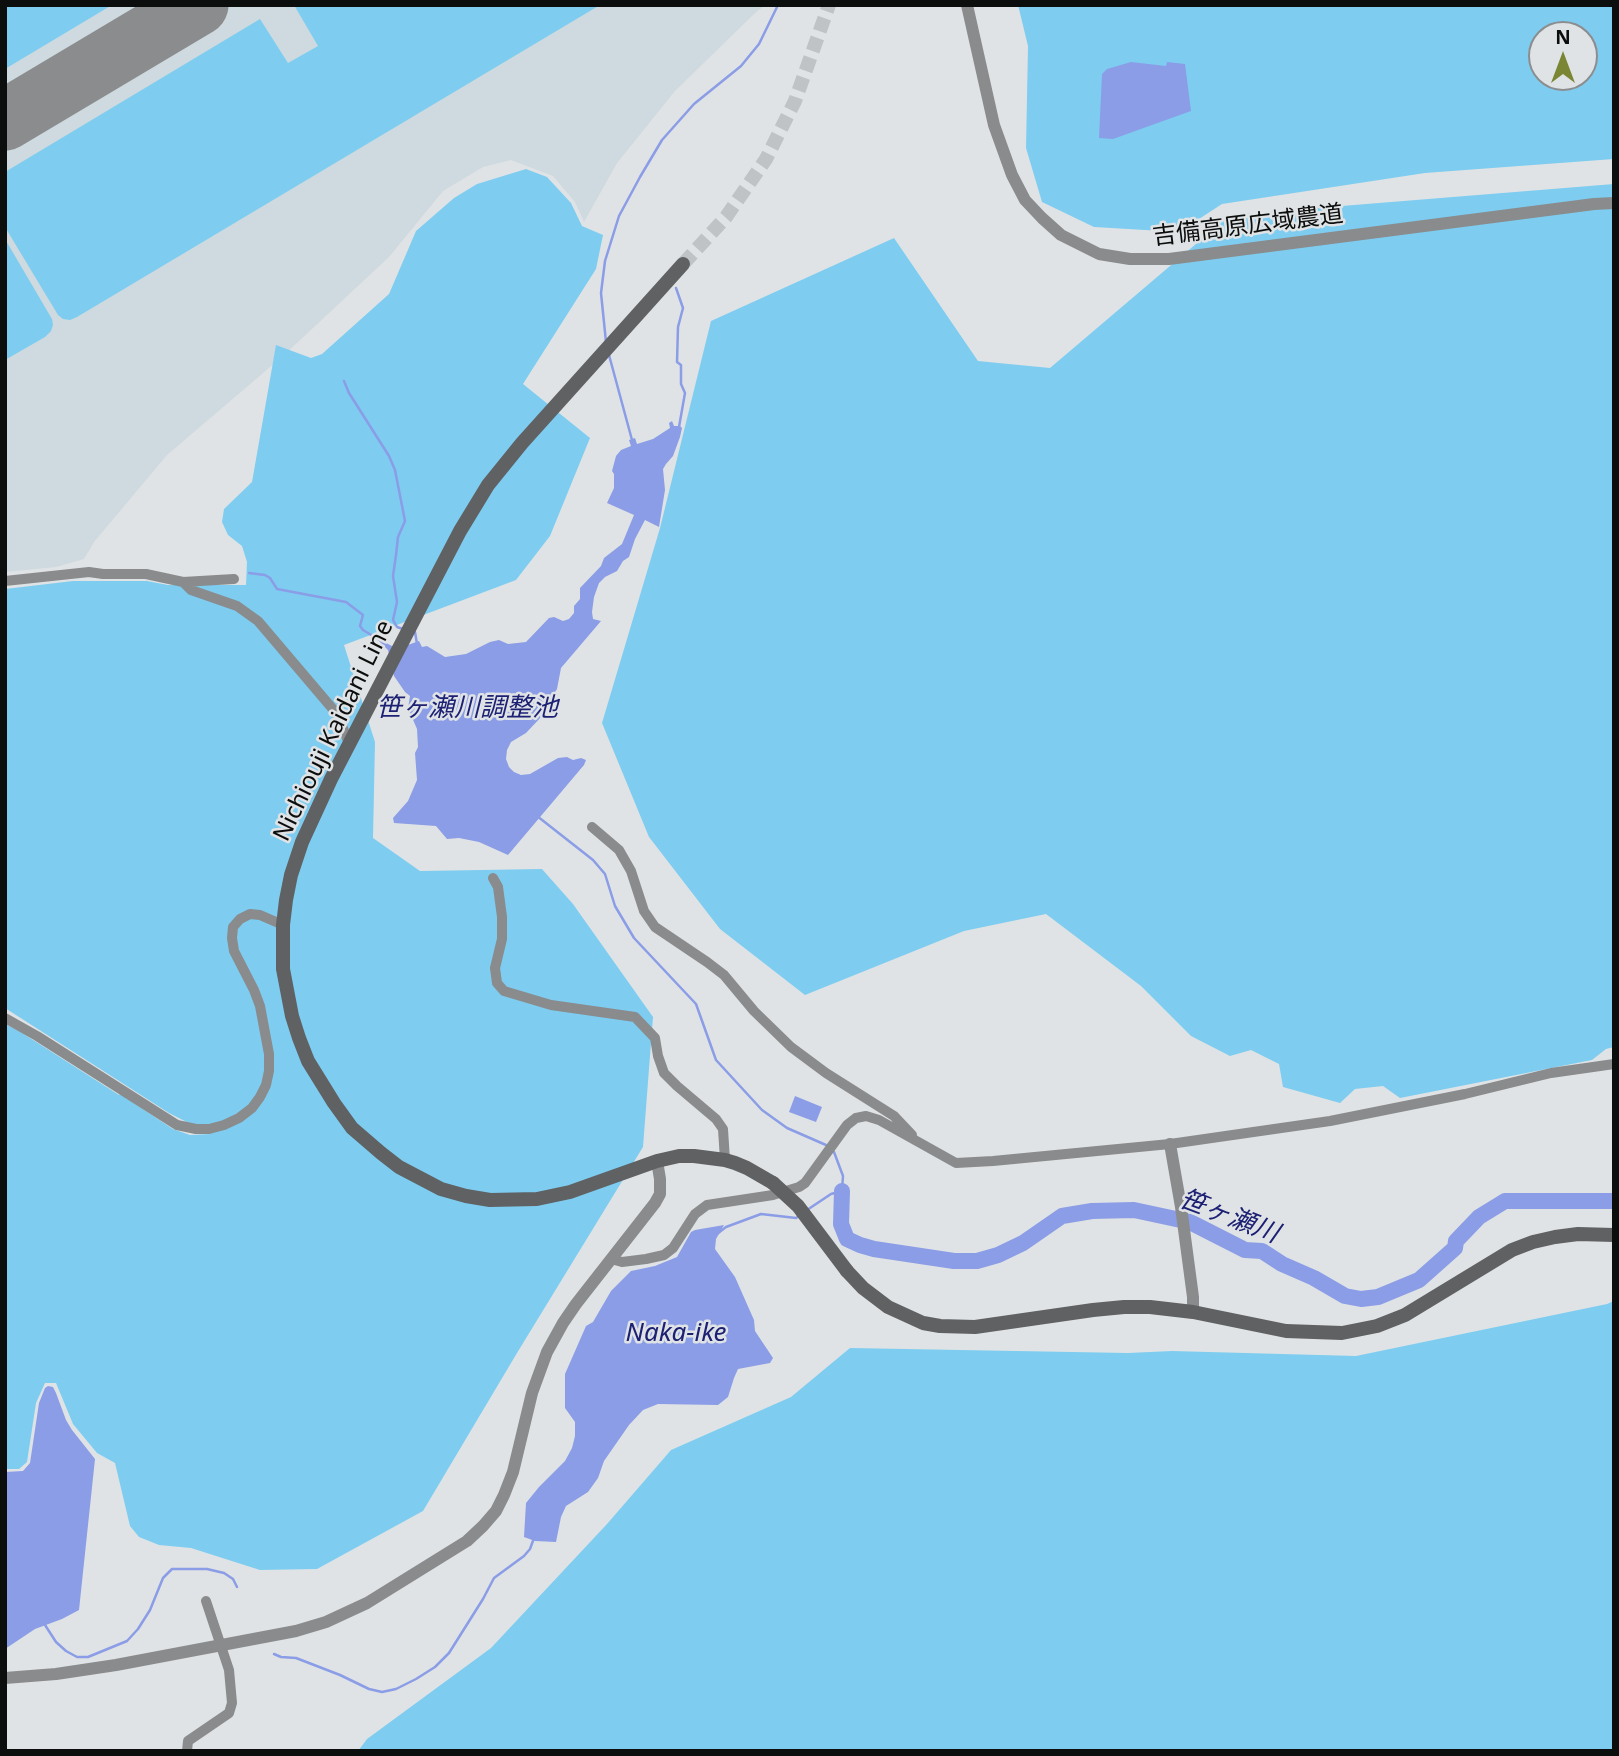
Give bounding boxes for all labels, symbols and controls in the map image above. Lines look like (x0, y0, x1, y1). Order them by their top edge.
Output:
north arrow (1528, 21, 1598, 91)
text: N (1555, 24, 1571, 50)
street label: 吉備高原広域農道 (1151, 200, 1345, 252)
street label: Nichiouji Kaidani Line (268, 616, 400, 846)
water label: 笹ヶ瀬川調整池 (376, 693, 558, 725)
water label: 笹ヶ瀬川 (1175, 1184, 1283, 1250)
water label: Naka-ike (626, 1318, 726, 1350)

